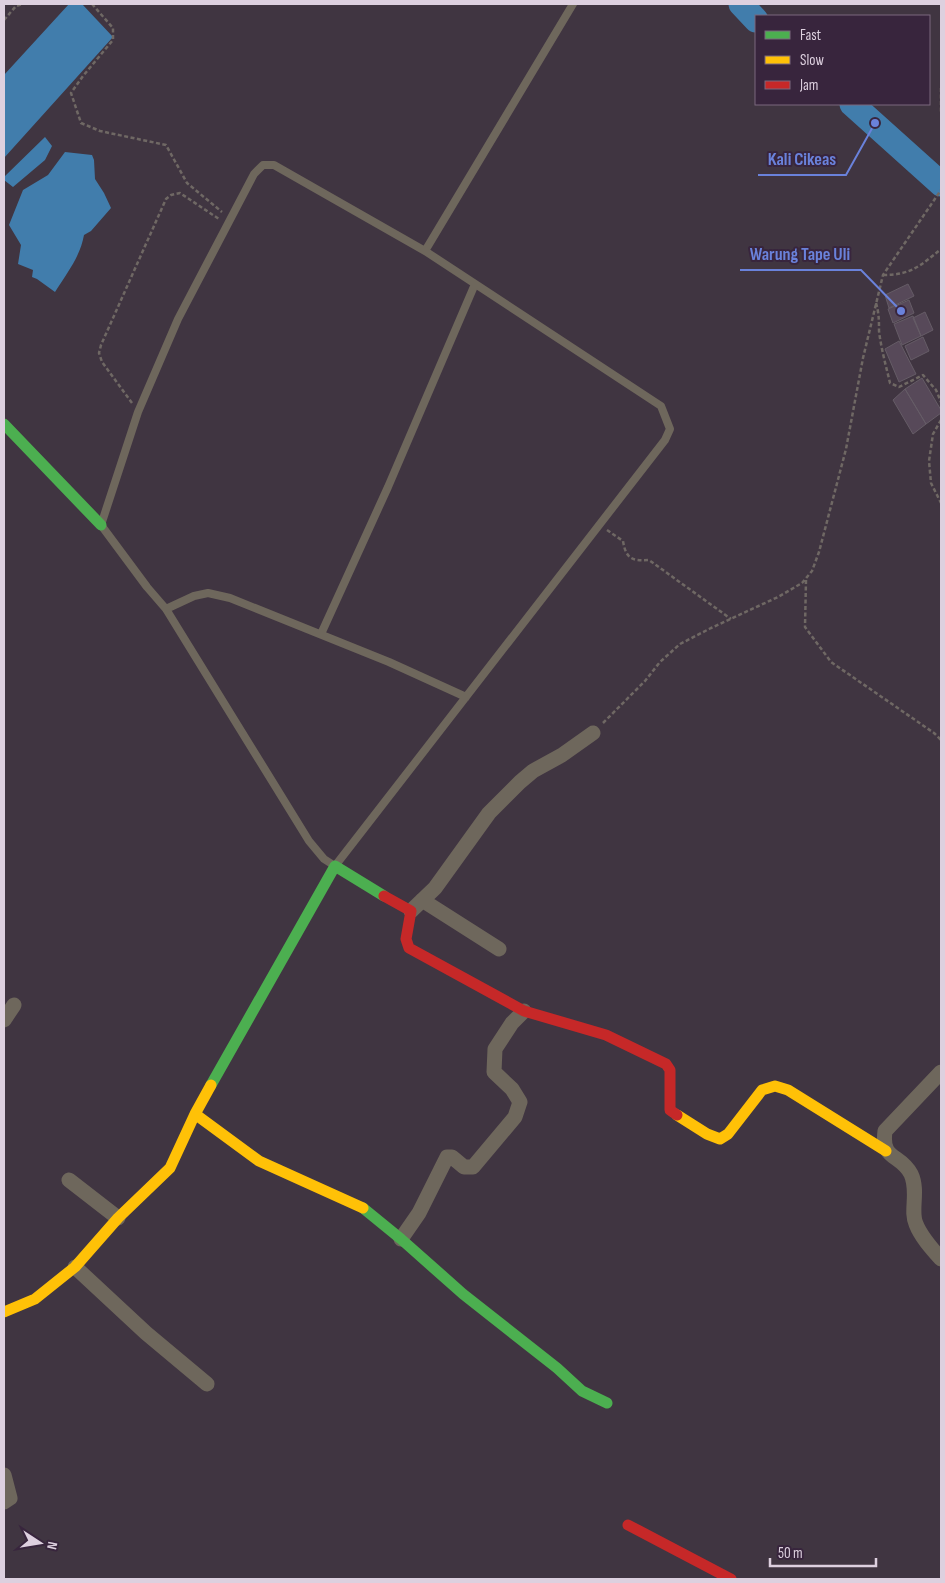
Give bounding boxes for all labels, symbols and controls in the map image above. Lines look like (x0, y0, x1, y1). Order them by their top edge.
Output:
legend (755, 15, 930, 105)
text: Fast (800, 26, 822, 45)
text: Slow (800, 51, 824, 70)
text: Jam (799, 76, 818, 95)
callout: Kali Cikeas (758, 142, 846, 175)
text: Kali Cikeas (768, 149, 836, 170)
callout: Warung Tape Uli (740, 237, 861, 270)
text: Warung Tape Uli (750, 244, 850, 265)
north arrow (15, 1518, 65, 1568)
scale bar (770, 1536, 876, 1568)
text: N (43, 1540, 61, 1551)
text: 50 m (778, 1544, 803, 1563)

